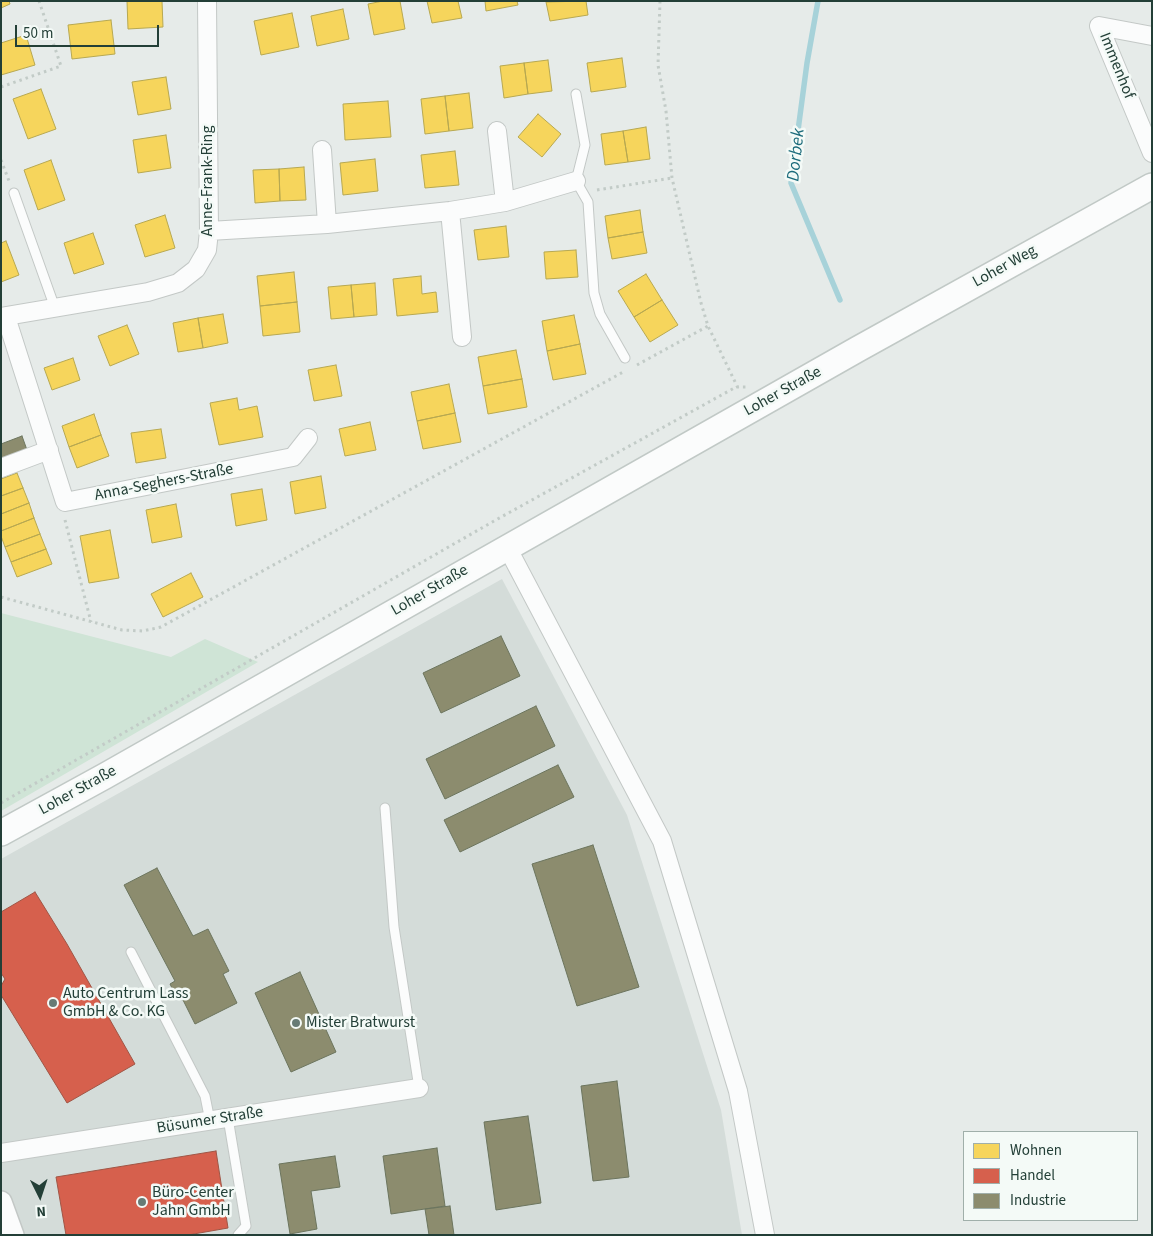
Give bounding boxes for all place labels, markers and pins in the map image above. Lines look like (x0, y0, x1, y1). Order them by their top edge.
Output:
place label: Auto Centrum Lass GmbH & Co. KG (63, 984, 189, 1022)
marker: Auto Centrum Lass GmbH & Co. KG (47, 997, 59, 1009)
place label: Mister Bratwurst (306, 1013, 415, 1033)
marker: Mister Bratwurst (290, 1017, 302, 1029)
place label: Büro-Center Jahn GmbH (152, 1183, 234, 1221)
marker: Büro-Center Jahn GmbH (136, 1196, 148, 1208)

